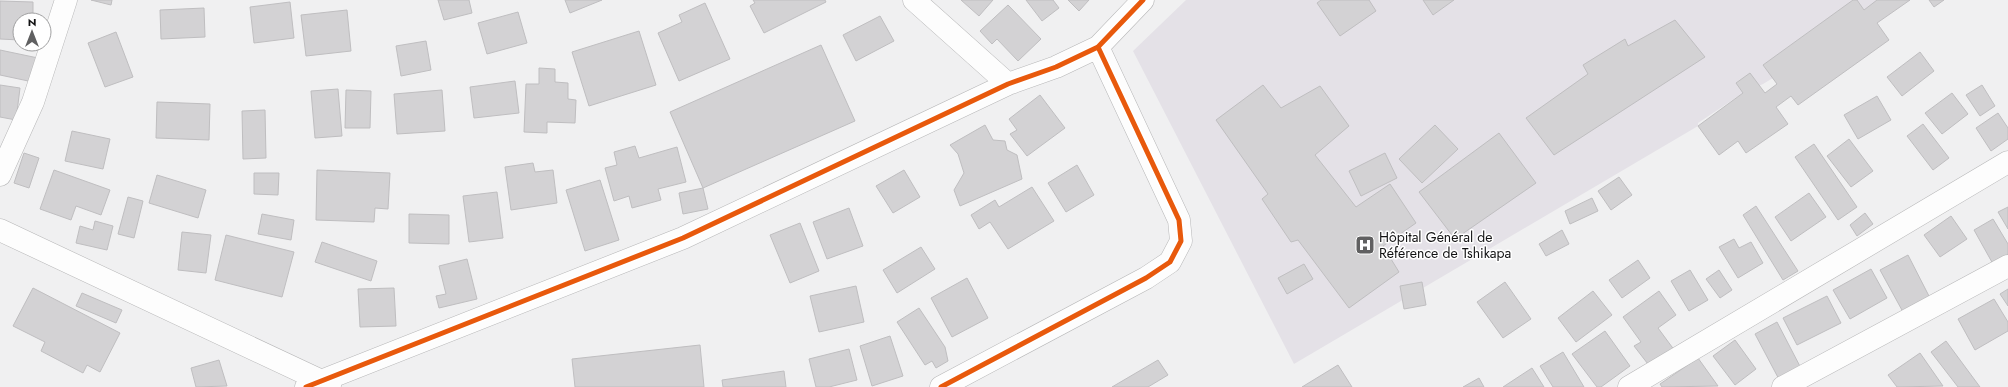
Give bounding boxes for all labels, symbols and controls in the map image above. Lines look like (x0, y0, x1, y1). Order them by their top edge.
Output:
north arrow (12, 12, 52, 52)
text: N (28, 14, 36, 30)
place label: Hôpital Général de Référence de Tshikapa (1379, 227, 1511, 263)
hospital icon: Hôpital Général de Référence de Tshikapa (1354, 234, 1376, 256)

